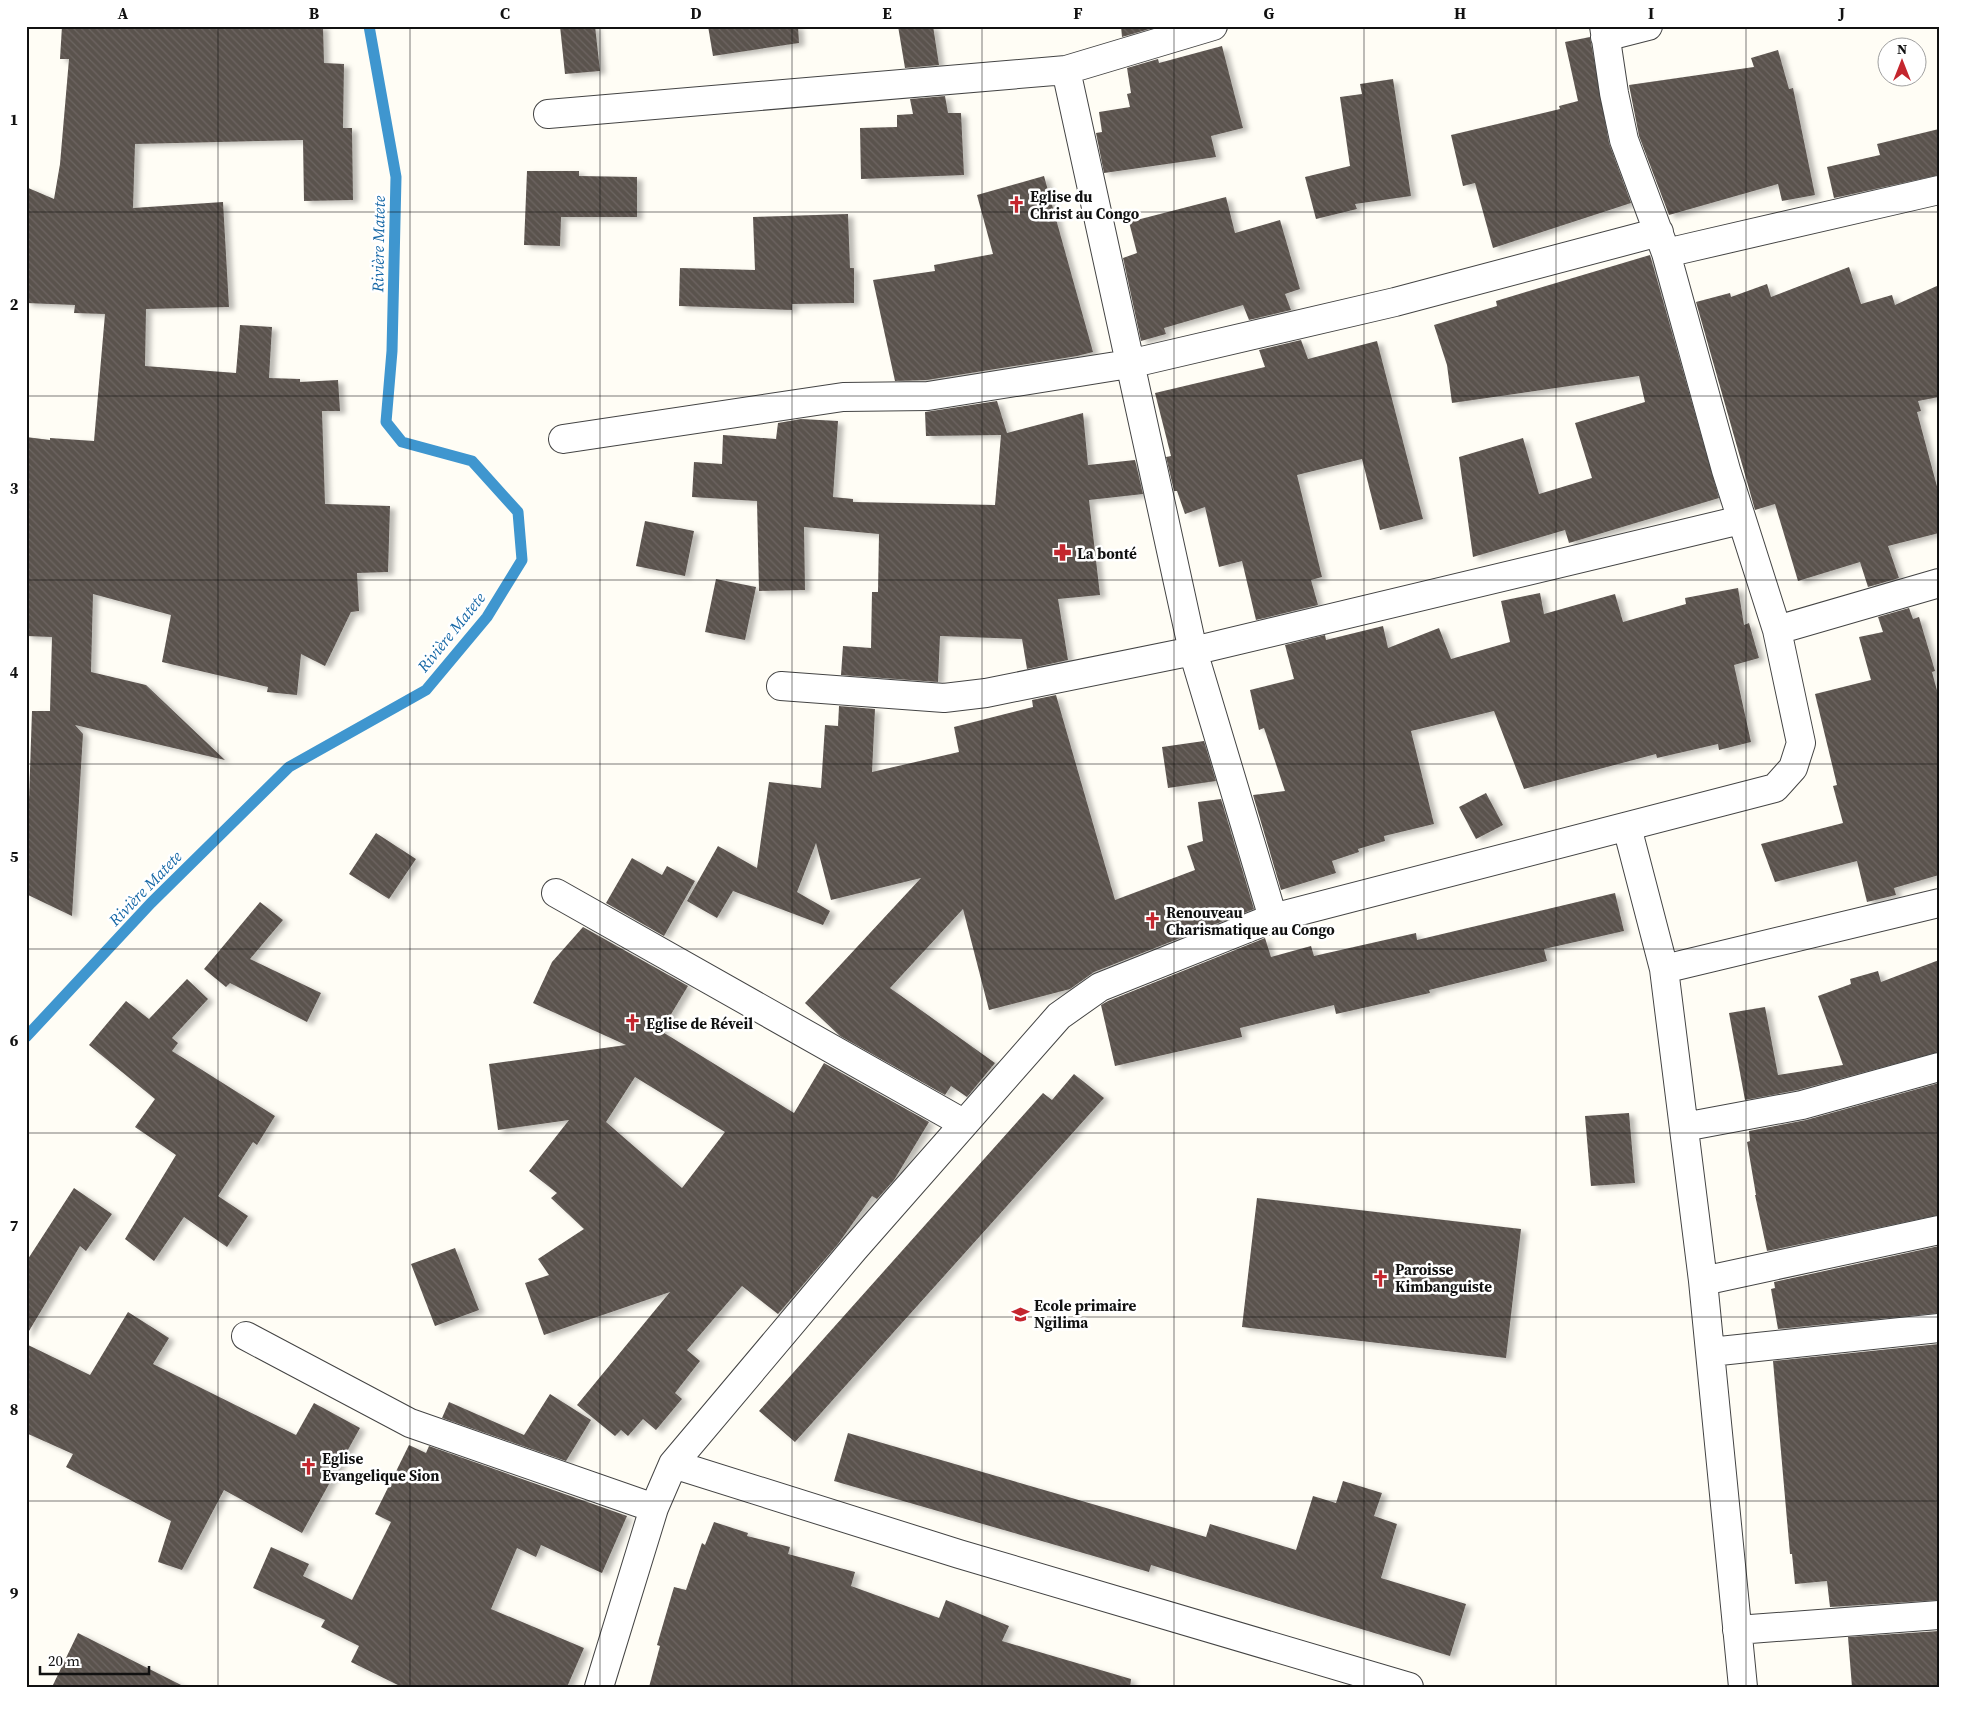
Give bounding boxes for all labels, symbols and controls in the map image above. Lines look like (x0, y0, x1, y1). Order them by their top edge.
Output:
text: A (118, 2, 129, 24)
text: B (309, 2, 320, 24)
text: C (500, 2, 510, 24)
text: D (690, 2, 702, 24)
text: E (882, 2, 892, 24)
text: F (1073, 2, 1083, 24)
text: G (1264, 2, 1275, 24)
text: H (1454, 2, 1466, 24)
text: I (1648, 2, 1654, 24)
text: J (1838, 2, 1845, 24)
north arrow (1878, 38, 1928, 88)
text: N (1897, 39, 1907, 59)
text: 1 (10, 108, 18, 130)
place label: Eglise du Christ au Congo (1030, 186, 1140, 224)
water label: Rivière Matete (366, 195, 390, 293)
church icon: Eglise du Christ au Congo (1006, 195, 1026, 215)
text: 2 (10, 293, 19, 315)
text: 3 (10, 477, 19, 499)
pharmacy icon: La bonté (1053, 543, 1073, 563)
place label: La bonté (1077, 543, 1137, 564)
water label: Rivière Matete (411, 587, 490, 677)
text: 4 (10, 661, 19, 683)
text: 5 (10, 845, 19, 867)
water label: Rivière Matete (103, 845, 187, 931)
place label: Renouveau Charismatique au Congo (1166, 902, 1335, 940)
church icon: Renouveau Charismatique au Congo (1142, 911, 1162, 931)
church icon: Eglise de Réveil (622, 1013, 642, 1033)
place label: Eglise de Réveil (646, 1013, 753, 1034)
text: 6 (10, 1029, 19, 1051)
text: 7 (10, 1214, 19, 1236)
place label: Paroisse Kimbanguiste (1395, 1259, 1492, 1297)
church icon: Paroisse Kimbanguiste (1371, 1268, 1391, 1288)
place label: Ecole primaire Ngilima (1034, 1295, 1137, 1333)
school or university icon: Ecole primaire Ngilima (1010, 1304, 1030, 1324)
text: 8 (10, 1398, 18, 1420)
place label: Eglise Evangelique Sion (322, 1448, 440, 1486)
church icon: Eglise Evangelique Sion (298, 1457, 318, 1477)
text: 9 (10, 1582, 19, 1604)
scale bar (40, 1643, 149, 1675)
text: 20 m (48, 1650, 80, 1671)

